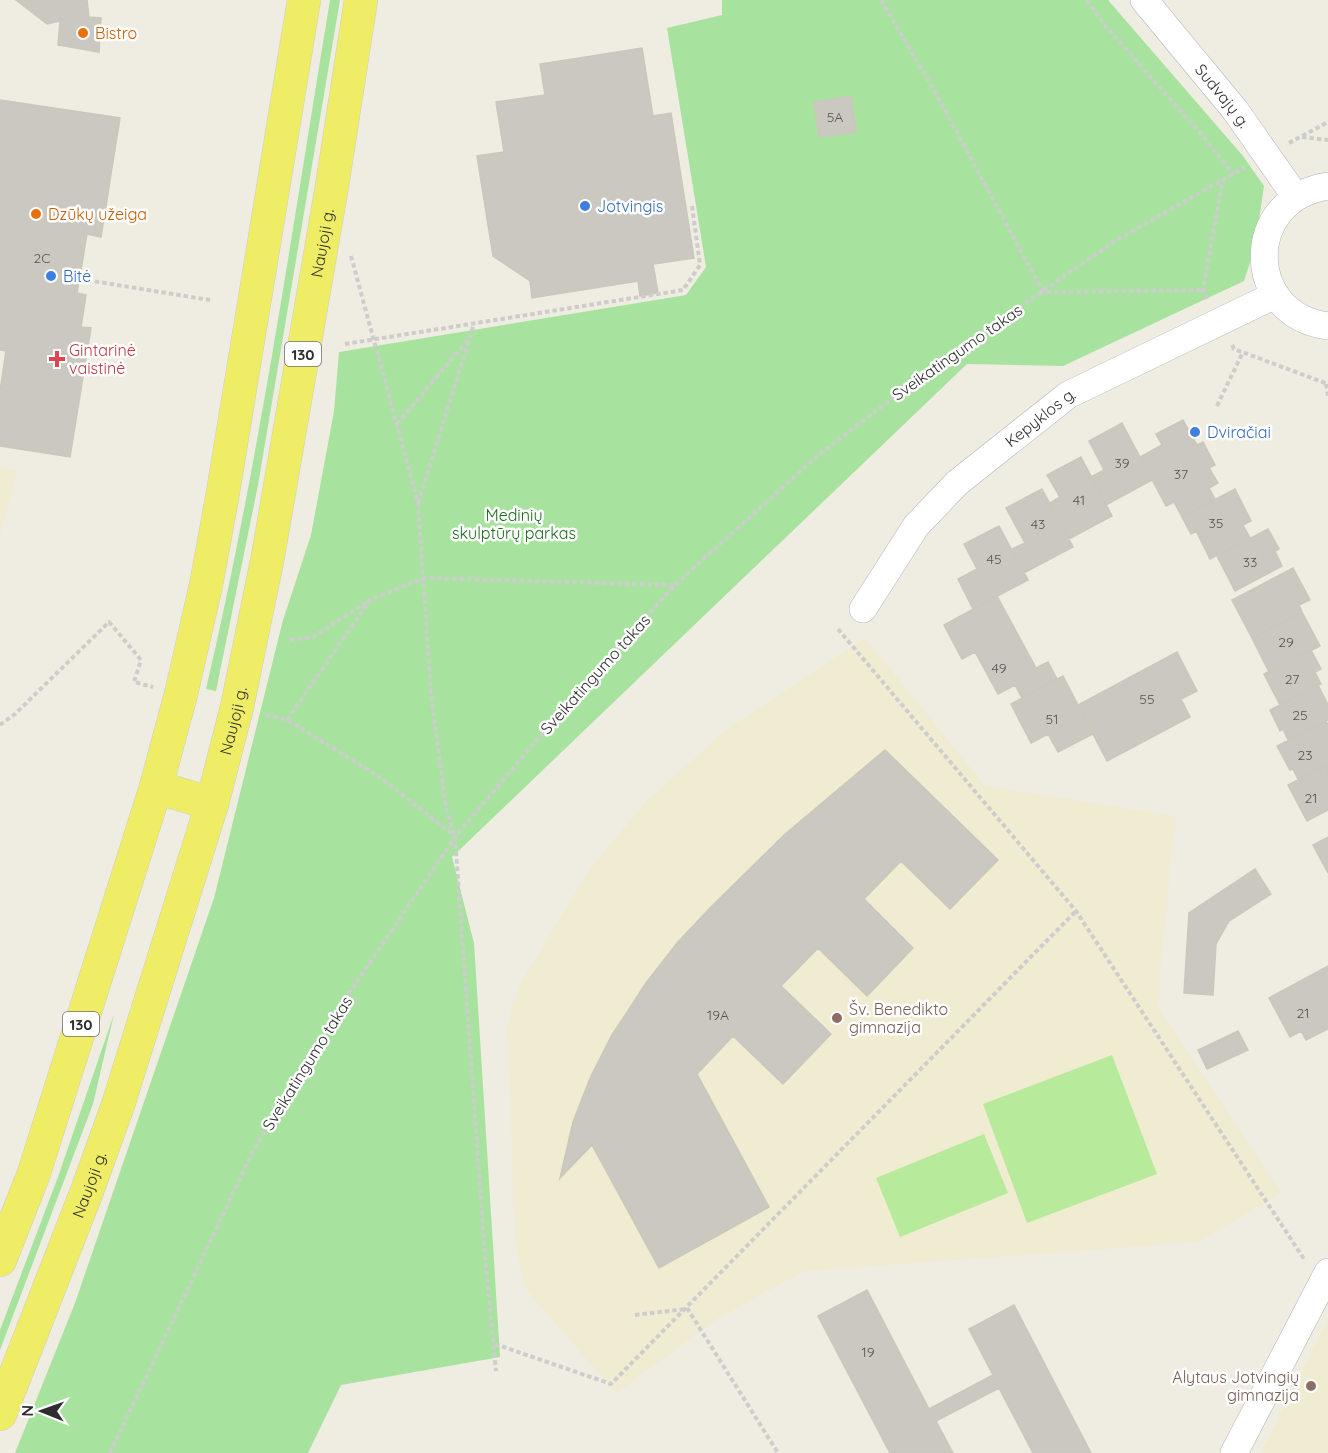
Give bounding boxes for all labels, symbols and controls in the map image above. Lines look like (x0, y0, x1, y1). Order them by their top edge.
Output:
place label: Bistro (95, 23, 137, 43)
marker: Bistro (76, 26, 90, 40)
street label: Sudvajų g. (1191, 60, 1254, 132)
house number: 5A (827, 108, 843, 126)
place label: Jotvingis (597, 196, 663, 216)
marker: Jotvingis (578, 199, 592, 213)
place label: Dzūkų užeiga (48, 204, 147, 224)
marker: Dzūkų užeiga (29, 207, 43, 221)
street label: Naujoji g. (306, 207, 338, 279)
house number: 2C (34, 249, 50, 267)
place label: Bitė (63, 266, 91, 286)
marker: Bitė (44, 269, 58, 283)
street label: Sveikatingumo takas (888, 299, 1026, 405)
place label: Gintarinė vaistinė (69, 340, 136, 378)
road number: 130 (285, 342, 321, 366)
marker: Gintarinė vaistinė (50, 352, 64, 366)
street label: Kepyklos g. (1001, 383, 1079, 451)
place label: Dviračiai (1207, 422, 1271, 442)
marker: Dviračiai (1188, 425, 1202, 439)
house number: 39 (1114, 454, 1130, 472)
house number: 37 (1174, 465, 1188, 483)
house number: 41 (1073, 491, 1085, 509)
park label: Medinių skulptūrų parkas (452, 505, 576, 543)
house number: 35 (1209, 514, 1223, 532)
house number: 43 (1031, 515, 1045, 533)
house number: 45 (986, 550, 1002, 568)
house number: 33 (1243, 553, 1257, 571)
street label: Sveikatingumo takas (536, 610, 654, 738)
house number: 29 (1278, 633, 1294, 651)
house number: 49 (992, 659, 1007, 677)
house number: 27 (1285, 670, 1299, 688)
street label: Naujoji g. (215, 685, 251, 757)
house number: 55 (1139, 690, 1155, 708)
house number: 25 (1292, 706, 1308, 724)
house number: 51 (1046, 710, 1058, 728)
house number: 23 (1297, 746, 1313, 764)
house number: 21 (1305, 789, 1317, 807)
street label: Sveikatingumo takas (258, 992, 356, 1134)
place label: Šv. Benedikto gimnazija (849, 999, 948, 1037)
house number: 21 (1297, 1004, 1309, 1022)
house number: 19A (707, 1006, 729, 1024)
marker: Šv. Benedikto gimnazija (830, 1011, 844, 1025)
road number: 130 (63, 1012, 99, 1036)
street label: Naujoji g. (67, 1149, 110, 1221)
house number: 19 (862, 1343, 875, 1361)
place label: Alytaus Jotvingių gimnazija (1172, 1367, 1299, 1405)
marker: Alytaus Jotvingių gimnazija (1304, 1379, 1318, 1393)
north arrow (12, 1381, 72, 1441)
text: N (17, 1405, 37, 1417)

